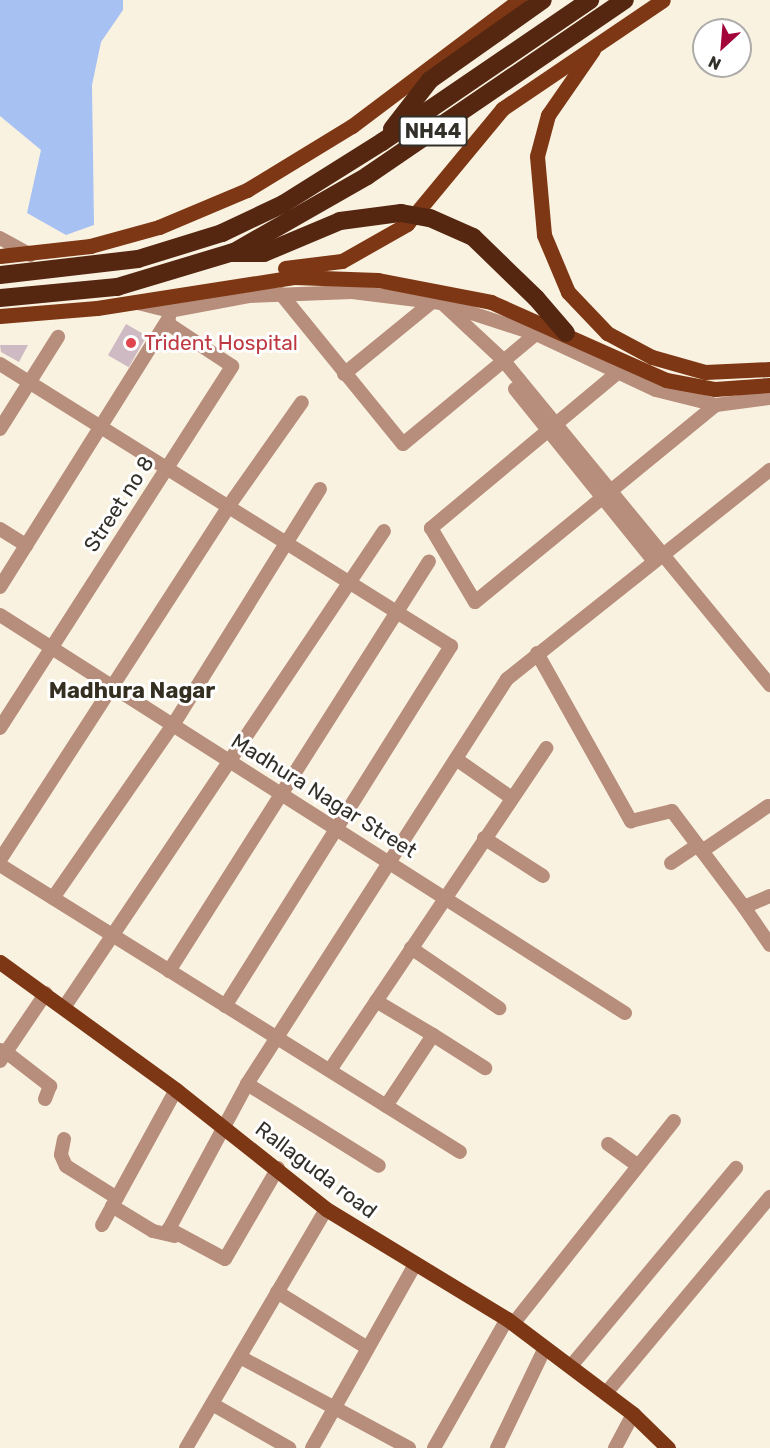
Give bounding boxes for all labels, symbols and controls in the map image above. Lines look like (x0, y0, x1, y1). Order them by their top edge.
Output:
north arrow (692, 18, 752, 78)
text: N (705, 52, 724, 74)
road number: NH44 (398, 114, 468, 148)
place label: Trident Hospital (144, 330, 298, 356)
marker: Trident Hospital (122, 334, 140, 352)
street label: Street no 8 (79, 451, 159, 557)
district label: Madhura Nagar (49, 678, 215, 704)
street label: Madhura Nagar Street (226, 728, 422, 864)
street label: Rallaguda road (250, 1116, 382, 1224)

